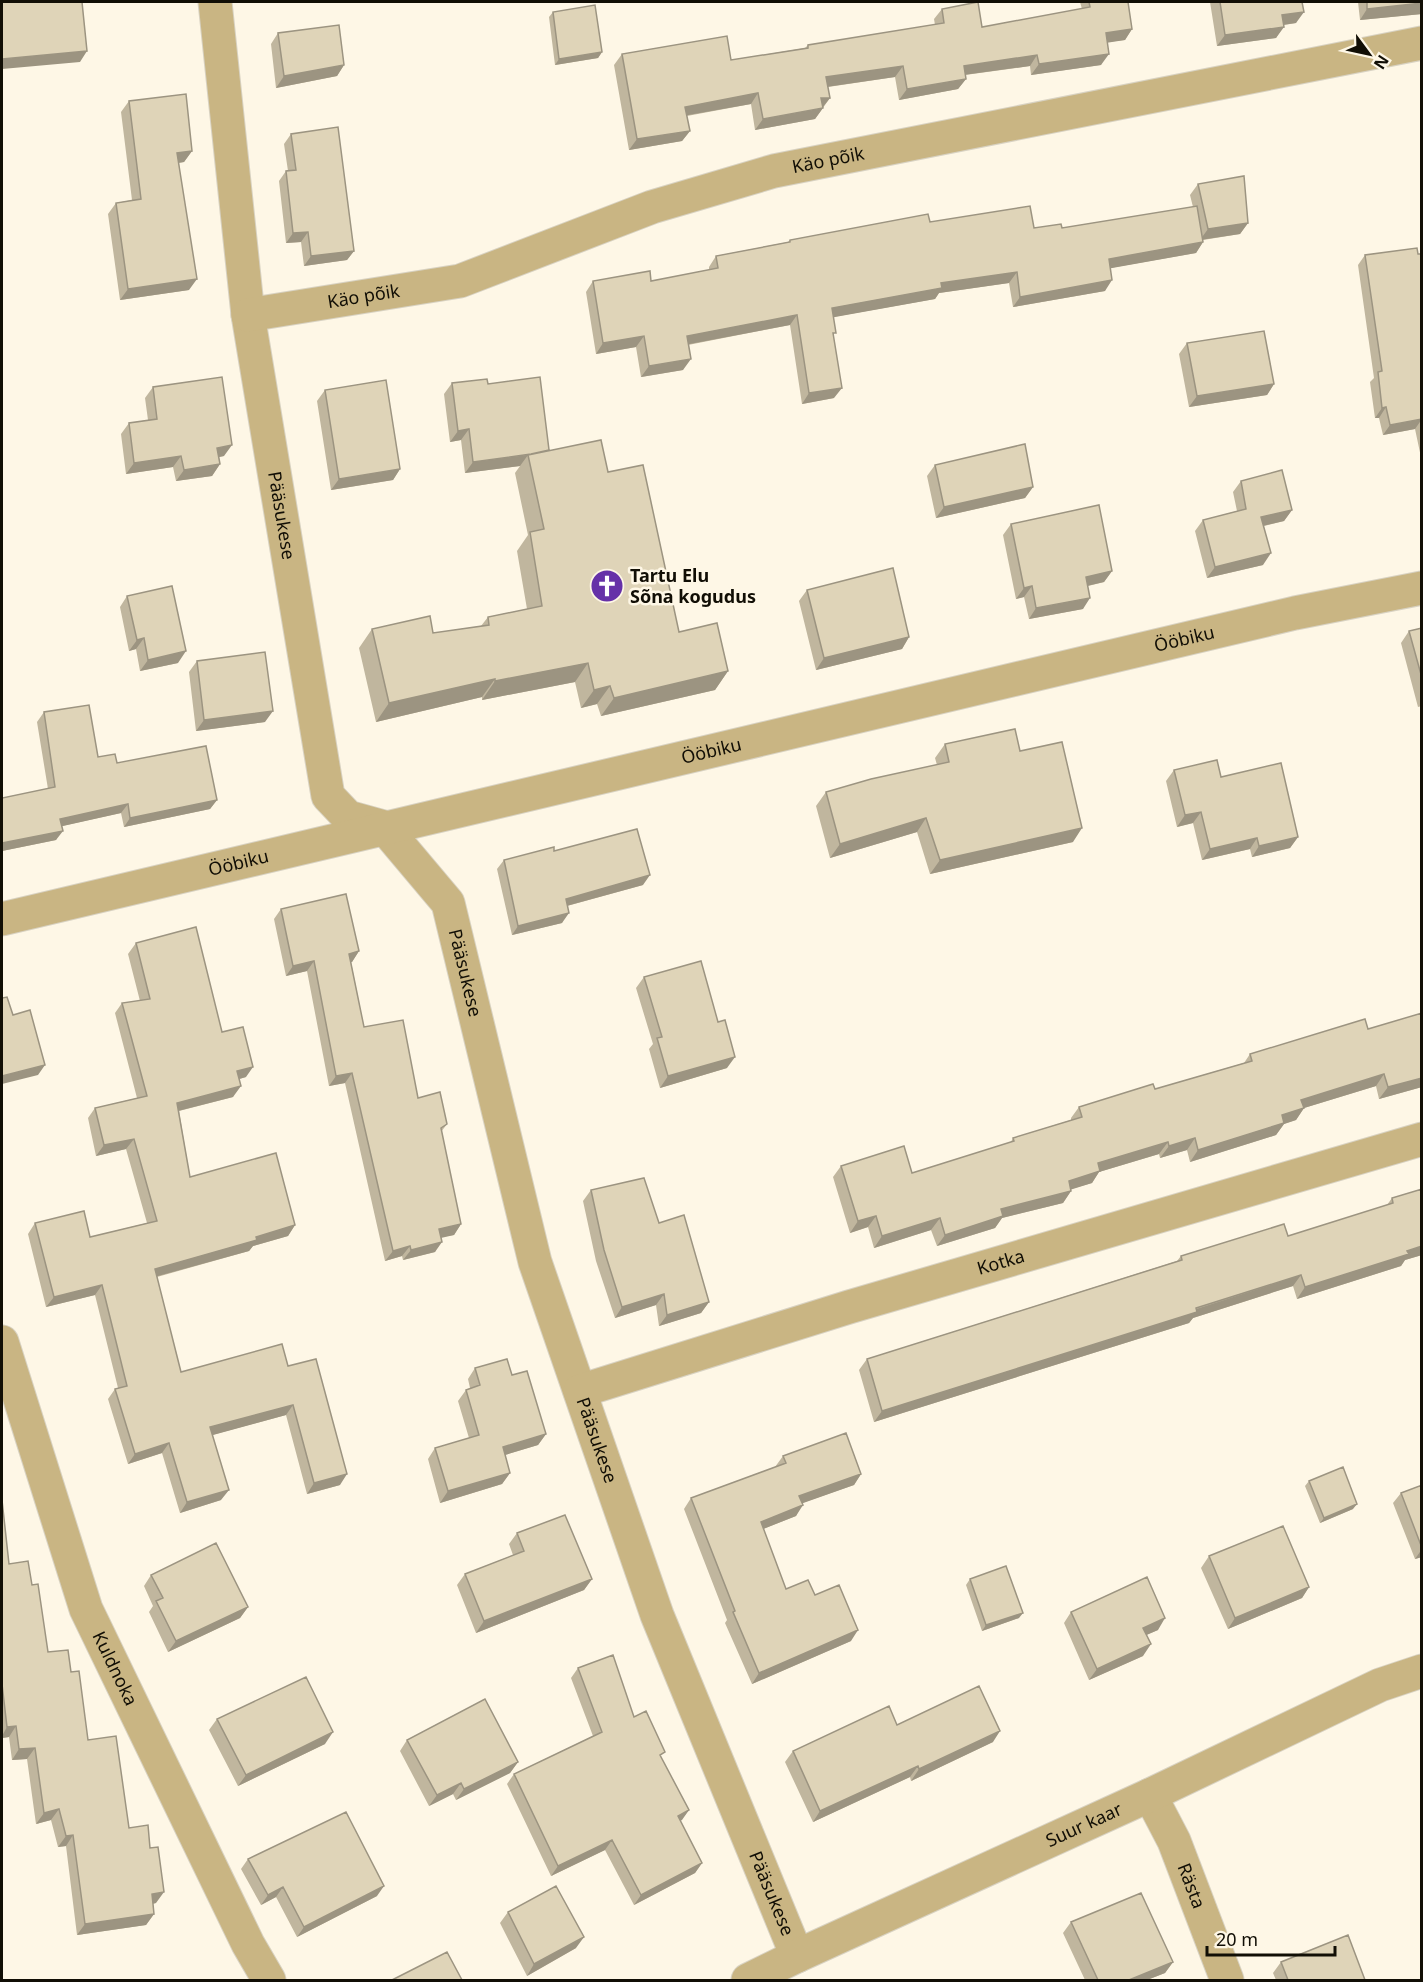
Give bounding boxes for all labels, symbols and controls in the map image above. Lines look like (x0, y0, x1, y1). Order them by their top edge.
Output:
north arrow (1339, 24, 1399, 84)
text: N (1369, 51, 1394, 74)
street label: Käo põik (790, 140, 867, 178)
street label: Käo põik (325, 278, 402, 313)
street label: Pääsukese (263, 469, 302, 561)
place label: Tartu Elu Sõna kogudus (630, 563, 756, 608)
church icon: Tartu Elu Sõna kogudus (589, 568, 625, 604)
street label: Ööbiku (1151, 619, 1217, 657)
street label: Ööbiku (679, 731, 744, 769)
street label: Ööbiku (206, 843, 271, 881)
street label: Pääsukese (444, 926, 488, 1019)
street label: Kotka (974, 1243, 1027, 1280)
street label: Pääsukese (572, 1394, 623, 1486)
street label: Kuldnoka (88, 1627, 144, 1709)
street label: Suur kaar (1042, 1796, 1126, 1852)
street label: Pääsukese (744, 1847, 800, 1939)
street label: Rästa (1173, 1860, 1212, 1912)
scale bar (1207, 1919, 1334, 1957)
text: 20 m (1216, 1927, 1258, 1951)

